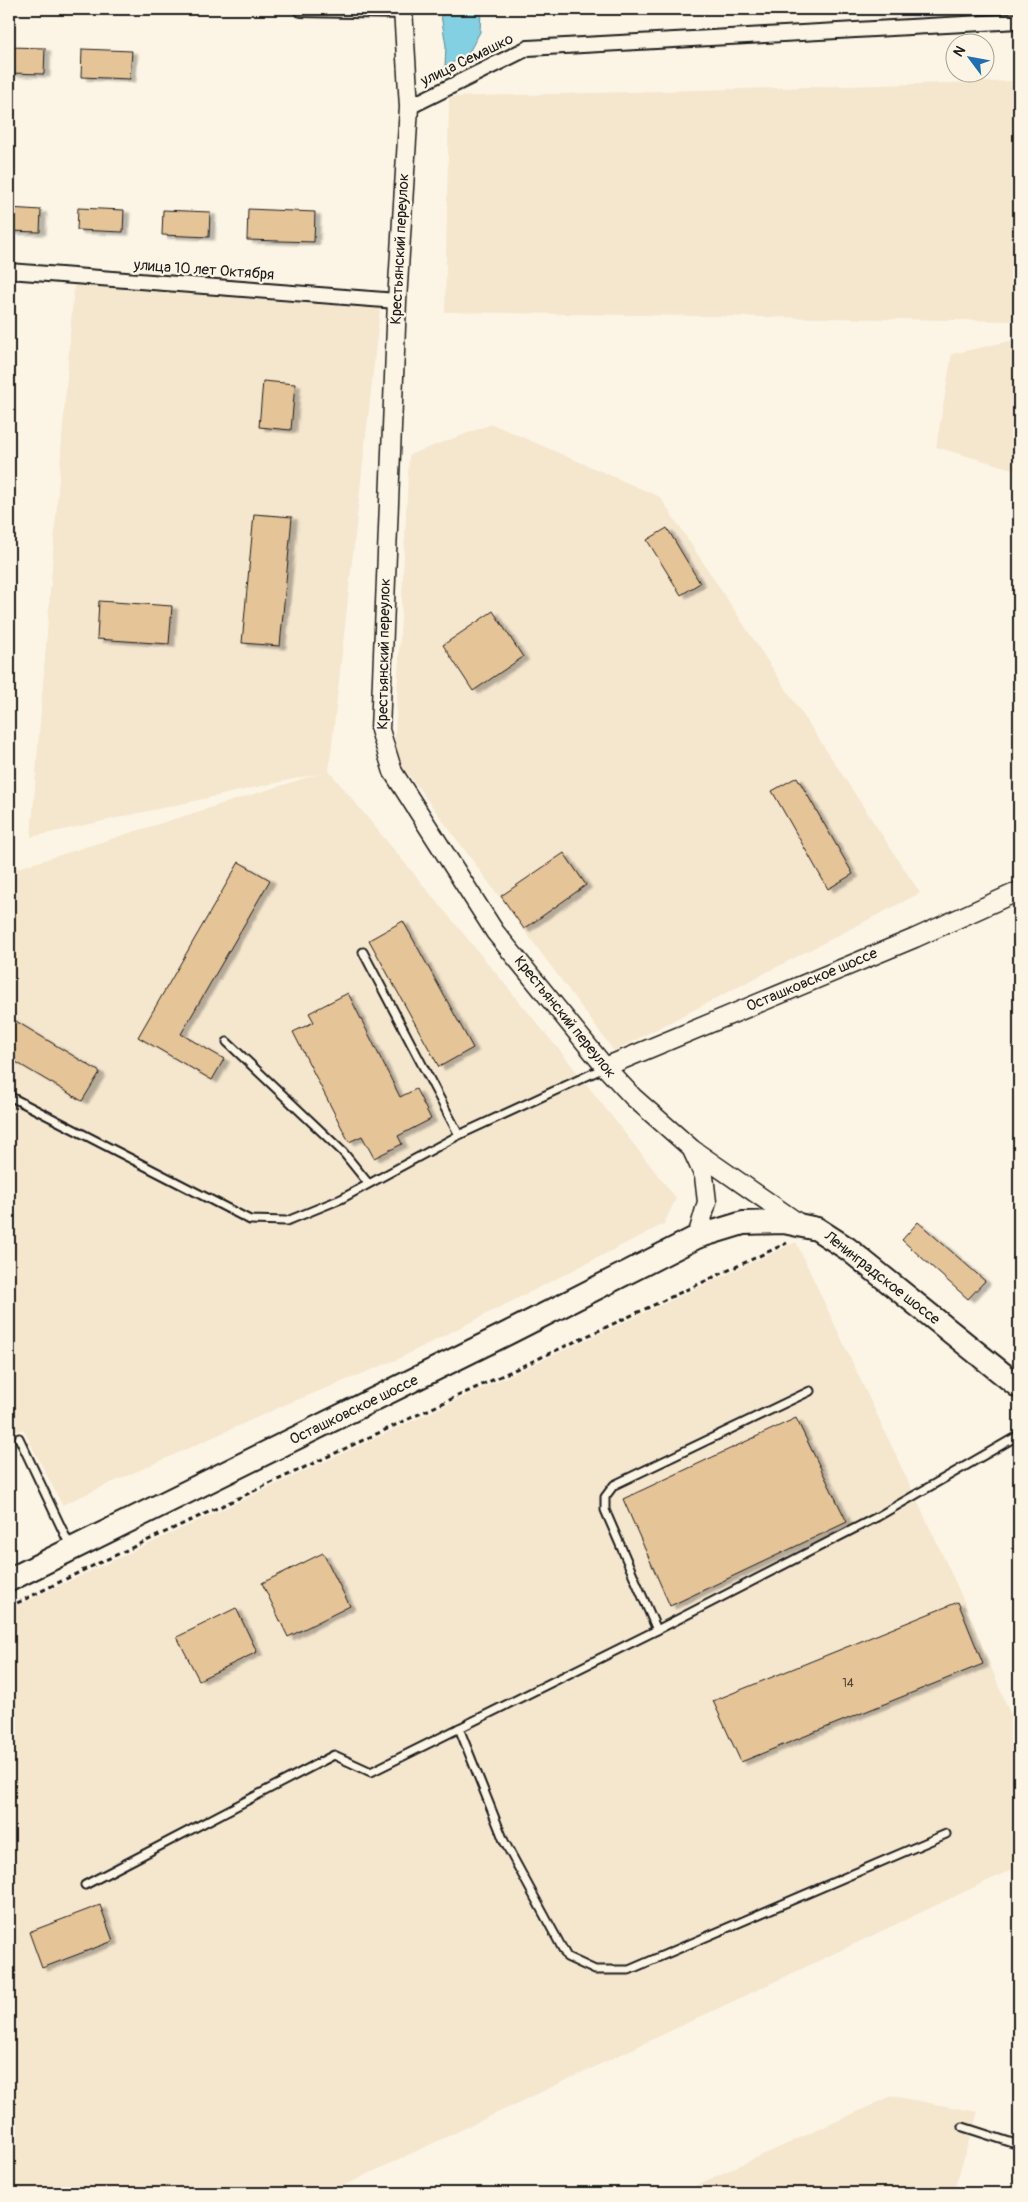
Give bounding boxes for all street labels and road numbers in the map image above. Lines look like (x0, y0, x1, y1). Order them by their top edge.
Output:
street label: улица Семашко (417, 29, 516, 91)
street label: Крестьянский переулок (387, 173, 413, 325)
street label: улица 10 лет Октября (132, 256, 275, 284)
street label: Крестьянский переулок (373, 578, 395, 730)
street label: Осташковское шоссе (744, 944, 881, 1016)
street label: Крестьянский переулок (510, 952, 620, 1082)
street label: Ленинградское шоссе (820, 1226, 944, 1329)
street label: Осташковское шоссе (287, 1370, 422, 1449)

